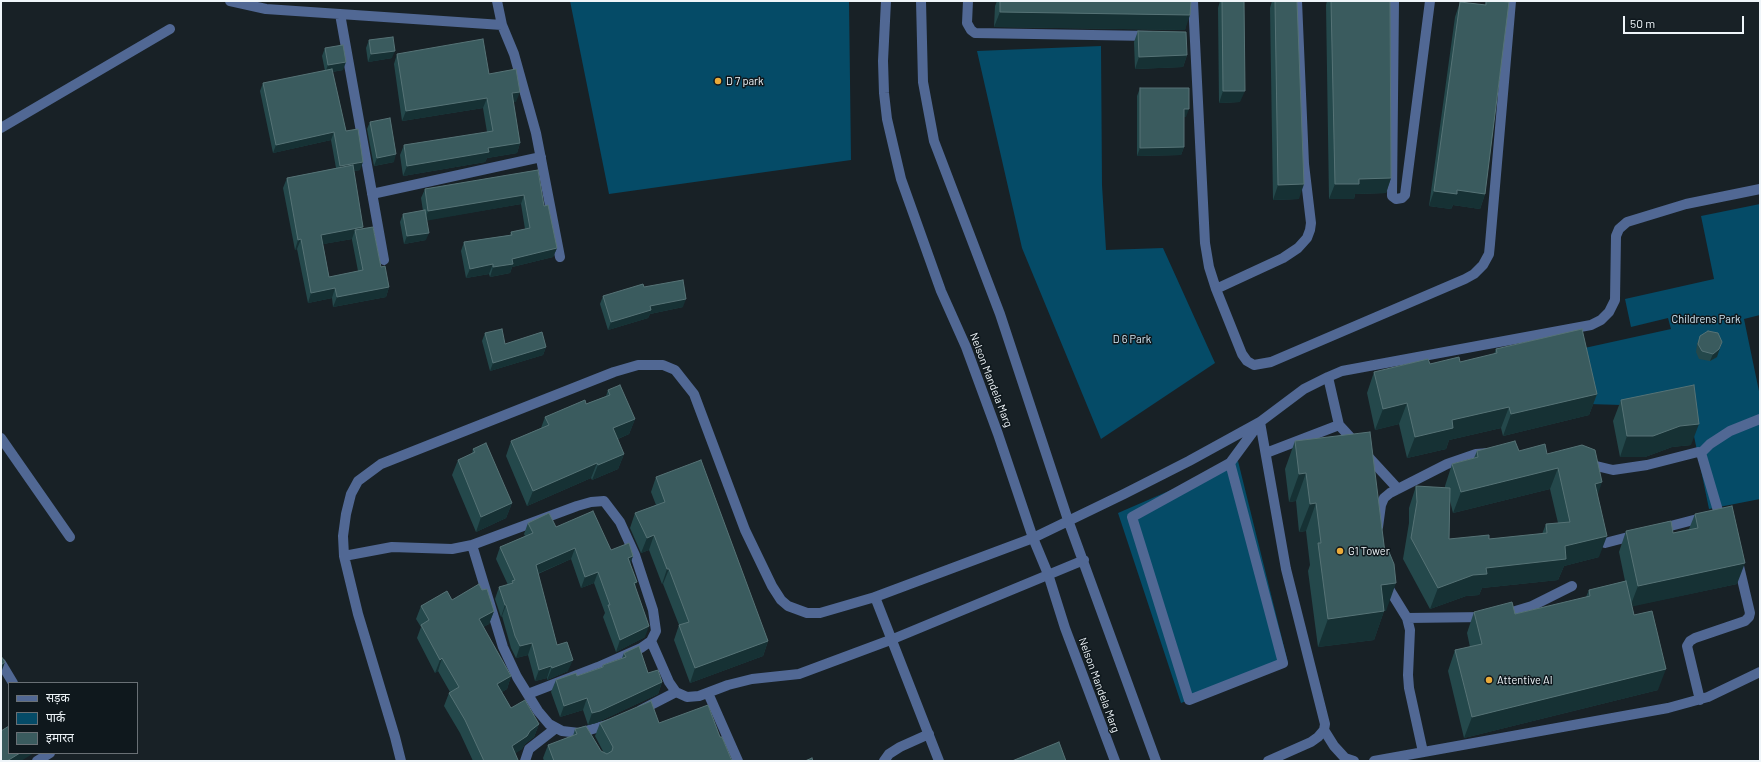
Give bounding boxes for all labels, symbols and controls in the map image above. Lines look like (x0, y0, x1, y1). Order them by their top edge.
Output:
scale bar (1625, 8, 1746, 34)
text: 50 m (1630, 16, 1655, 30)
place label: D 7 park (726, 74, 764, 88)
marker: D 7 park (713, 76, 723, 86)
park label: Childrens Park (1672, 312, 1740, 326)
street label: Nelson Mandela Marg (967, 331, 1015, 429)
park label: D 6 Park (1113, 332, 1151, 346)
place label: G1 Tower (1348, 544, 1390, 558)
marker: G1 Tower (1335, 546, 1345, 556)
street label: Nelson Mandela Marg (1076, 636, 1122, 734)
place label: Attentive AI (1497, 673, 1553, 687)
marker: Attentive AI (1484, 675, 1494, 685)
legend (8, 682, 138, 754)
text: सड़क (46, 690, 70, 704)
text: पार्क (46, 710, 65, 724)
text: इमारत (46, 730, 74, 744)

